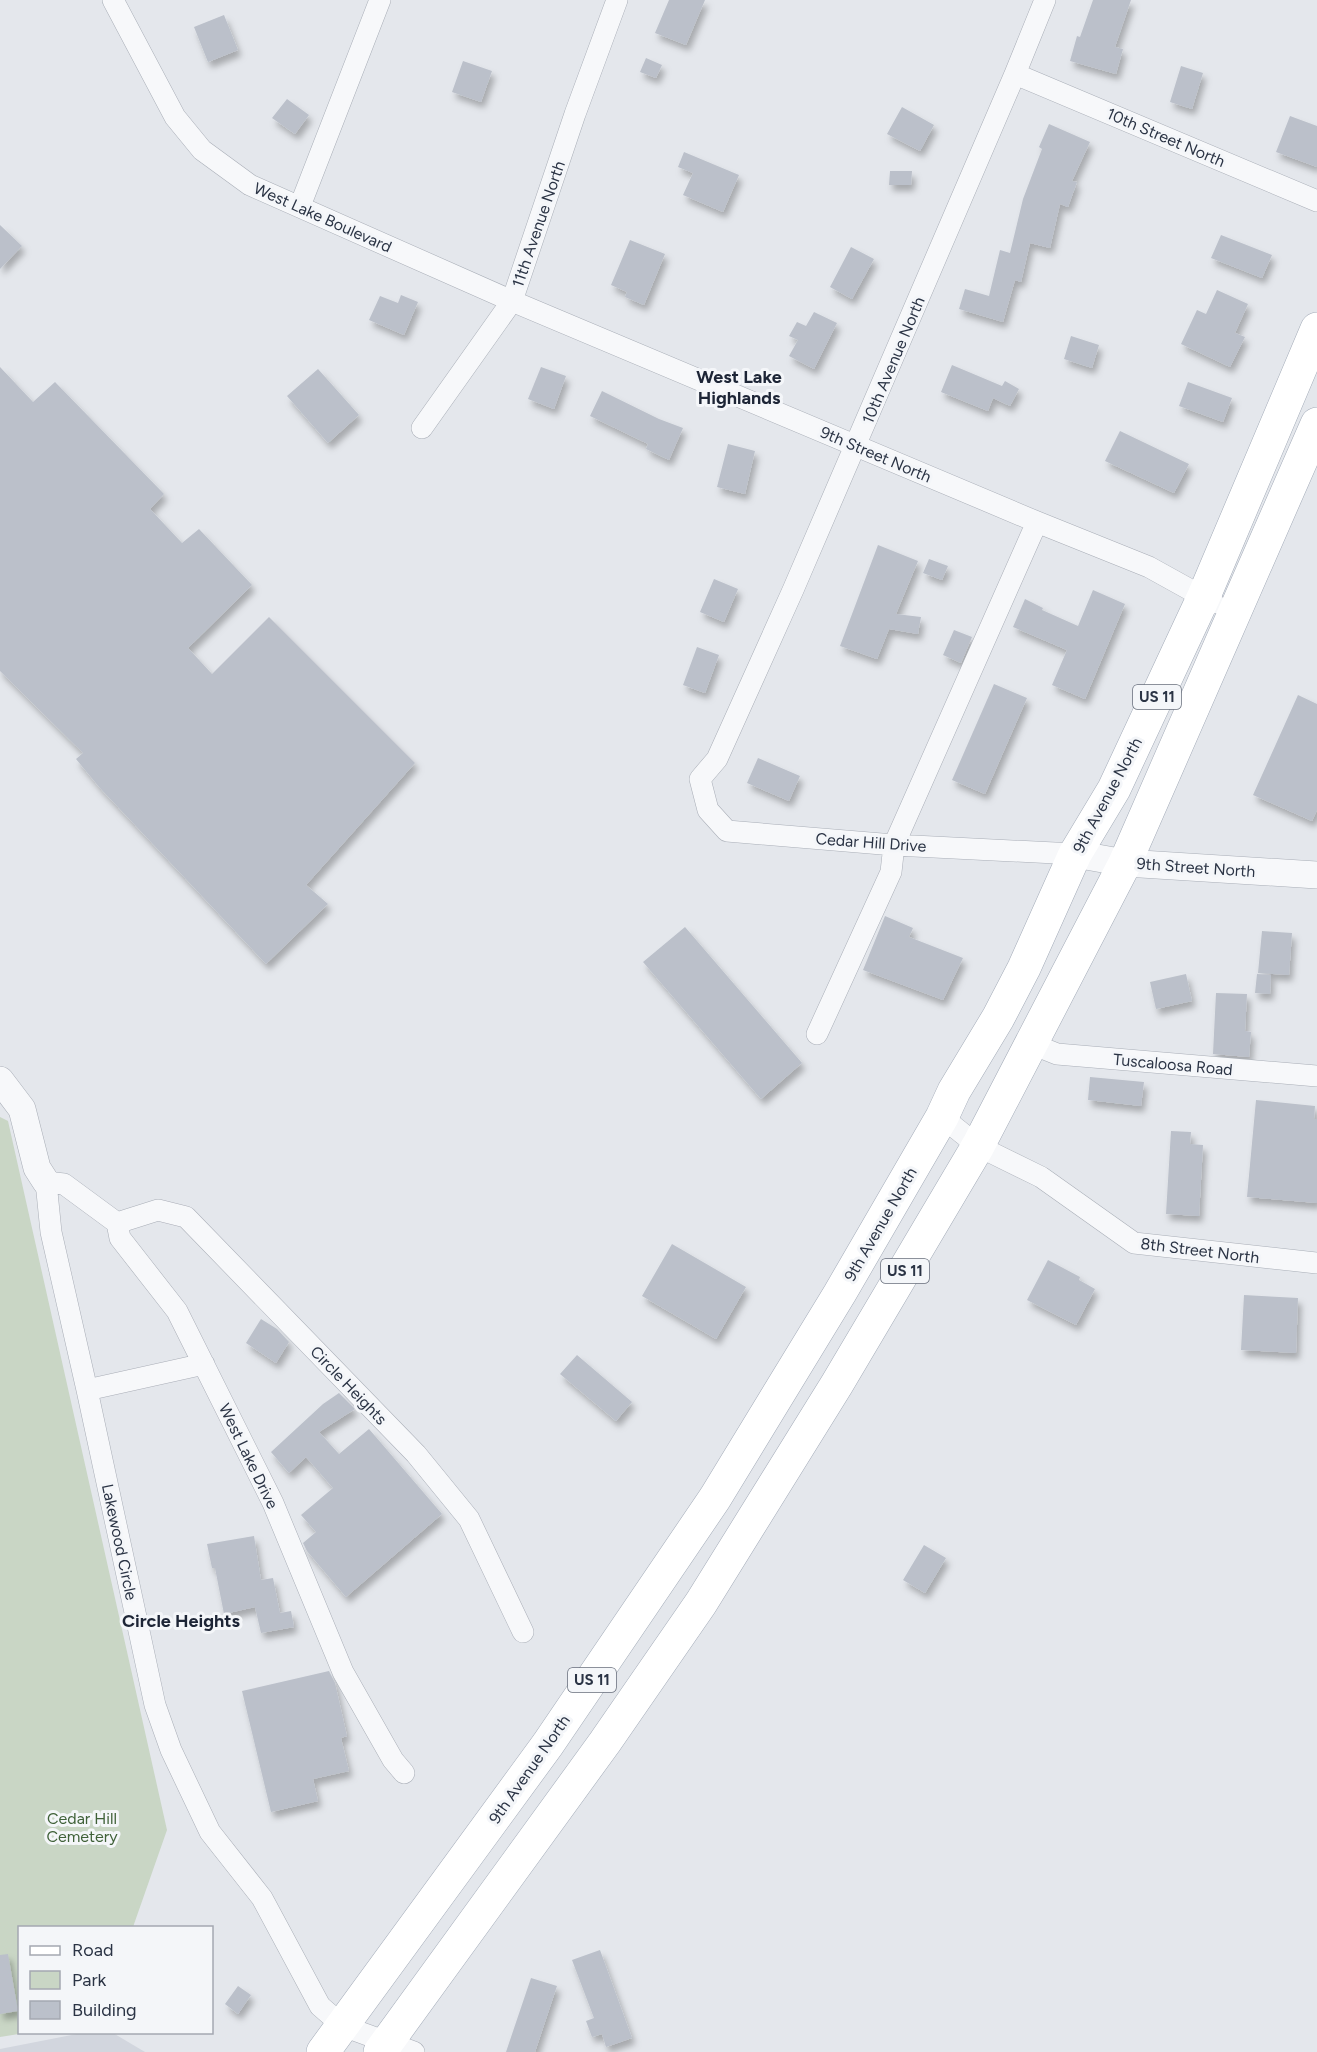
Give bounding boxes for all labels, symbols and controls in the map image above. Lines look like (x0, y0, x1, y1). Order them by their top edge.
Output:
street label: 10th Street North (1104, 104, 1228, 171)
street label: 11th Avenue North (508, 158, 569, 290)
street label: West Lake Boulevard (251, 179, 395, 256)
street label: 10th Avenue North (858, 294, 929, 426)
district label: West Lake Highlands (696, 366, 782, 409)
street label: 9th Street North (817, 423, 934, 486)
road number: US 11 (1133, 685, 1181, 709)
street label: 9th Avenue North (1069, 734, 1146, 856)
street label: Cedar Hill Drive (815, 829, 927, 856)
street label: 9th Street North (1136, 854, 1256, 881)
street label: Tuscaloosa Road (1112, 1050, 1233, 1079)
street label: 9th Avenue North (840, 1164, 921, 1284)
street label: 8th Street North (1139, 1234, 1260, 1267)
road number: US 11 (881, 1259, 929, 1283)
street label: Circle Heights (306, 1342, 391, 1429)
street label: West Lake Drive (215, 1401, 282, 1512)
street label: Lakewood Circle (98, 1482, 141, 1602)
district label: Circle Heights (122, 1610, 241, 1632)
road number: US 11 (568, 1668, 616, 1692)
street label: 9th Avenue North (485, 1711, 574, 1827)
park label: Cedar Hill Cemetery (46, 1809, 118, 1846)
legend (18, 1926, 213, 2034)
text: Road (72, 1939, 113, 1961)
text: Park (72, 1969, 107, 1991)
text: Building (72, 1999, 137, 2021)

